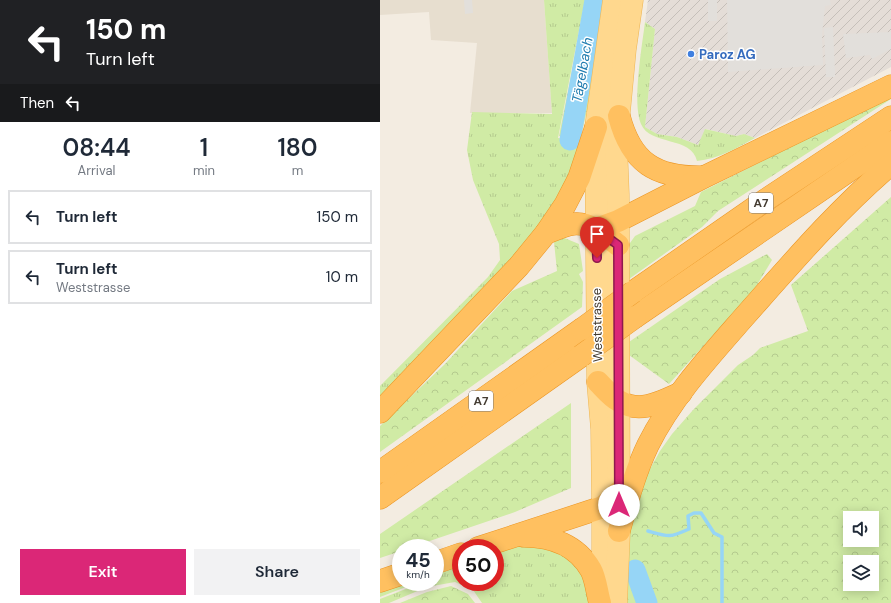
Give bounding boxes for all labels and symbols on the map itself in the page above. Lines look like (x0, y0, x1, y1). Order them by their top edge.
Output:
water label: Tägelbach (567, 36, 597, 104)
place label: Paroz AG (699, 46, 756, 63)
marker: Paroz AG (686, 49, 696, 59)
road number: A7 (749, 193, 773, 213)
pin (580, 217, 614, 258)
street label: Weststrasse (588, 288, 606, 362)
road number: A7 (469, 391, 493, 411)
position arrow (598, 484, 640, 526)
speed limit sign: 50 (452, 539, 504, 591)

